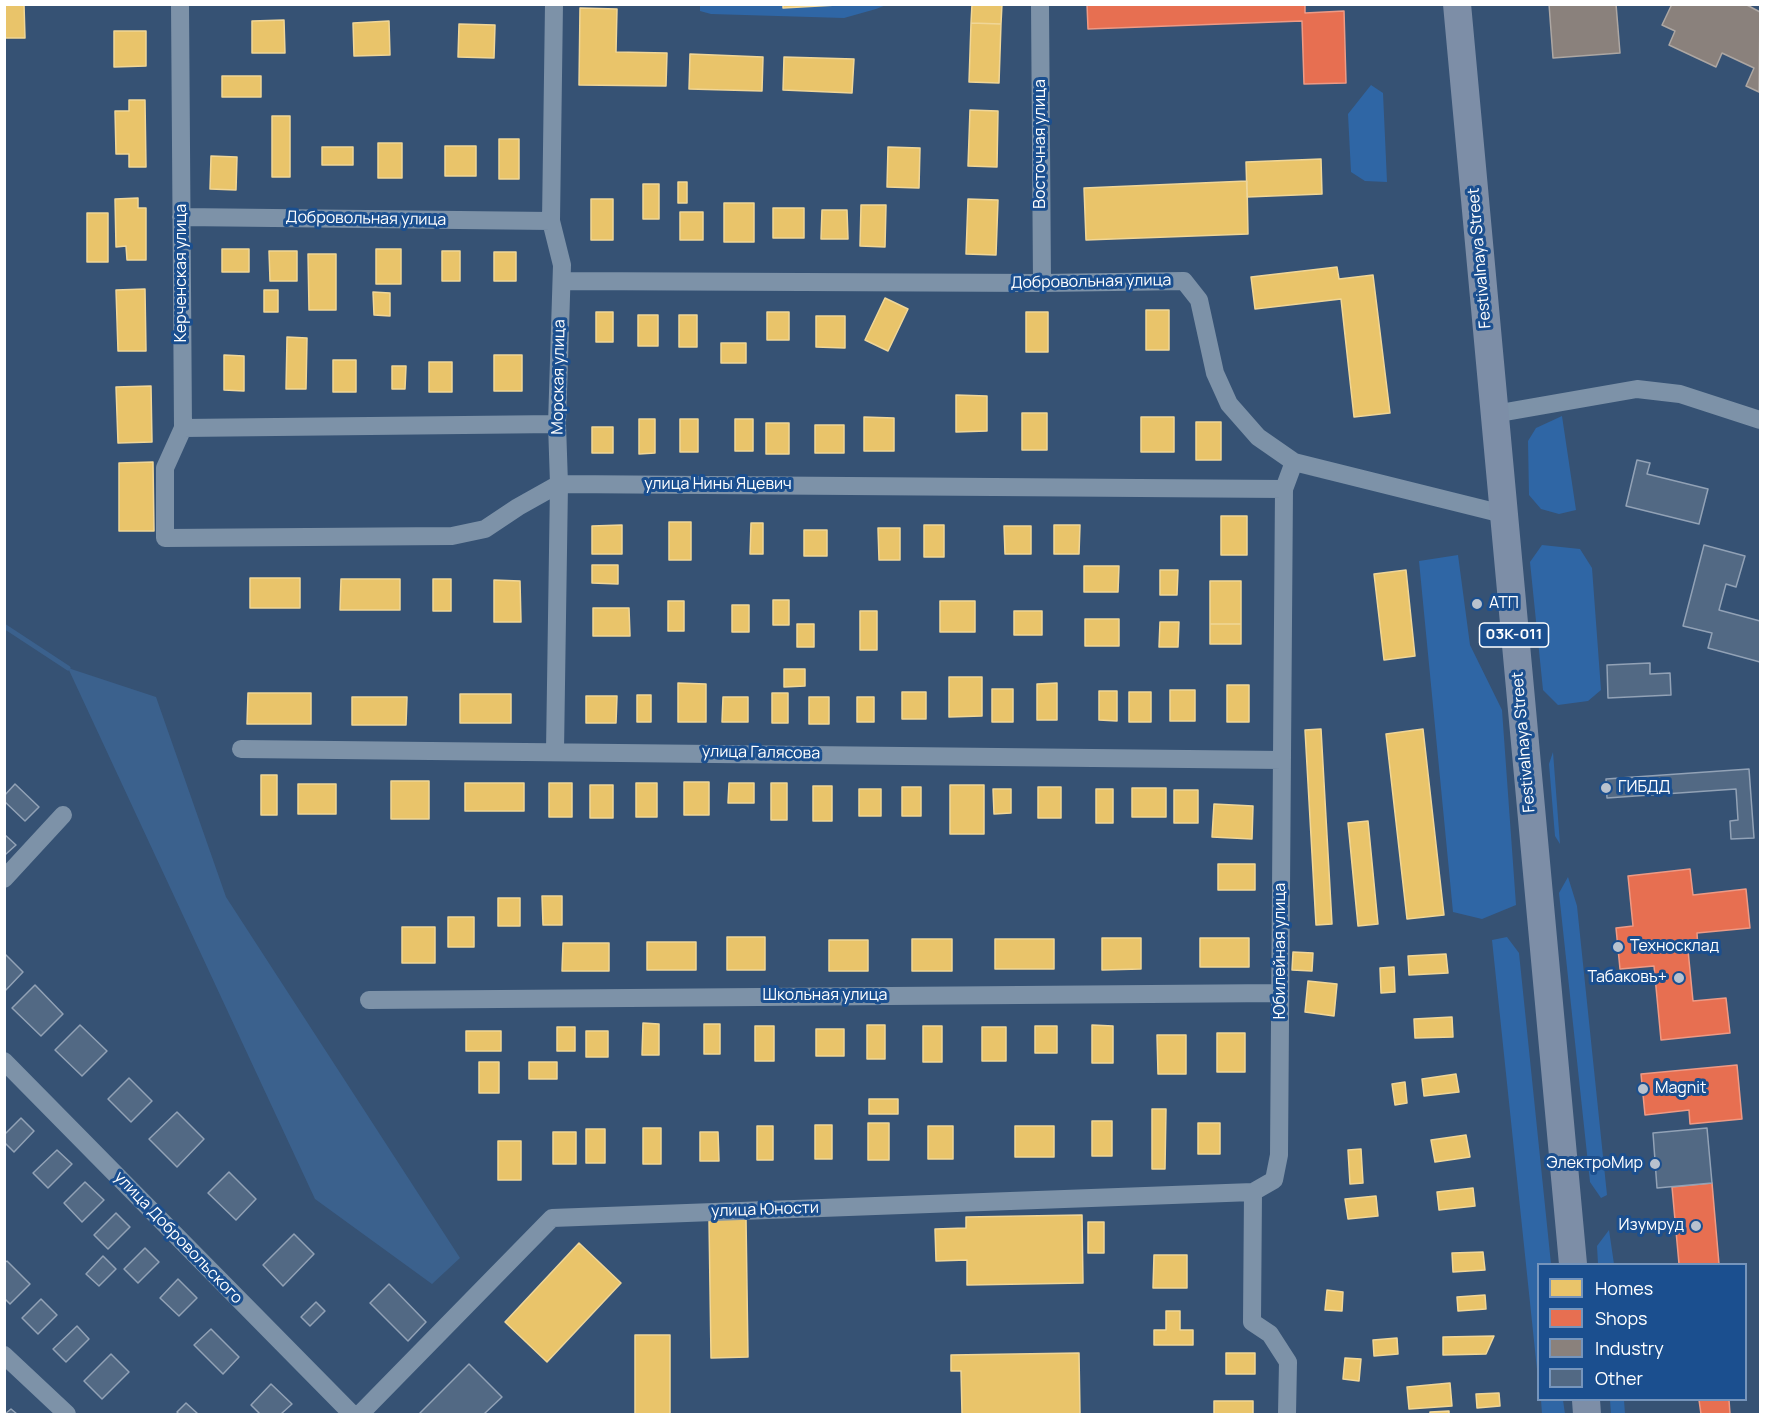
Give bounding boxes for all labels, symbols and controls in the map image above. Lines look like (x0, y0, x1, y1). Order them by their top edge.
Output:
street label: Восточная улица (1031, 79, 1051, 209)
street label: Festivalnaya Street (1464, 187, 1496, 329)
street label: Керченская улица (172, 204, 192, 342)
street label: Добровольная улица (286, 208, 446, 230)
street label: Добровольная улица (1011, 271, 1171, 293)
street label: Морская улица (548, 319, 570, 435)
street label: улица Нины Яцевич (644, 475, 792, 495)
place label: АТП (1489, 594, 1519, 614)
marker: АТП (1470, 597, 1484, 611)
road number: 03К-011 (1480, 623, 1549, 647)
street label: Festivalnaya Street (1508, 671, 1540, 813)
street label: улица Галясова (702, 742, 820, 764)
place label: ГИБДД (1618, 778, 1670, 798)
marker: ГИБДД (1599, 781, 1613, 795)
street label: Юбилейная улица (1271, 883, 1291, 1019)
place label: Техносклад (1630, 937, 1719, 957)
marker: Техносклад (1611, 940, 1625, 954)
place label: Табаковъ+ (1588, 968, 1667, 988)
marker: Табаковъ+ (1672, 971, 1686, 985)
street label: Школьная улица (763, 986, 887, 1006)
place label: Magnit (1655, 1079, 1706, 1099)
marker: Magnit (1636, 1082, 1650, 1096)
place label: ЭлектроМир (1546, 1154, 1643, 1174)
marker: ЭлектроМир (1648, 1157, 1662, 1171)
street label: улица Добровольского (110, 1168, 246, 1308)
street label: улица Юности (711, 1199, 819, 1221)
place label: Изумруд (1619, 1216, 1684, 1236)
marker: Изумруд (1689, 1219, 1703, 1233)
legend (1537, 1263, 1747, 1401)
text: Homes (1595, 1276, 1653, 1300)
text: Shops (1595, 1306, 1647, 1330)
text: Industry (1595, 1336, 1664, 1360)
text: Other (1595, 1366, 1643, 1390)

